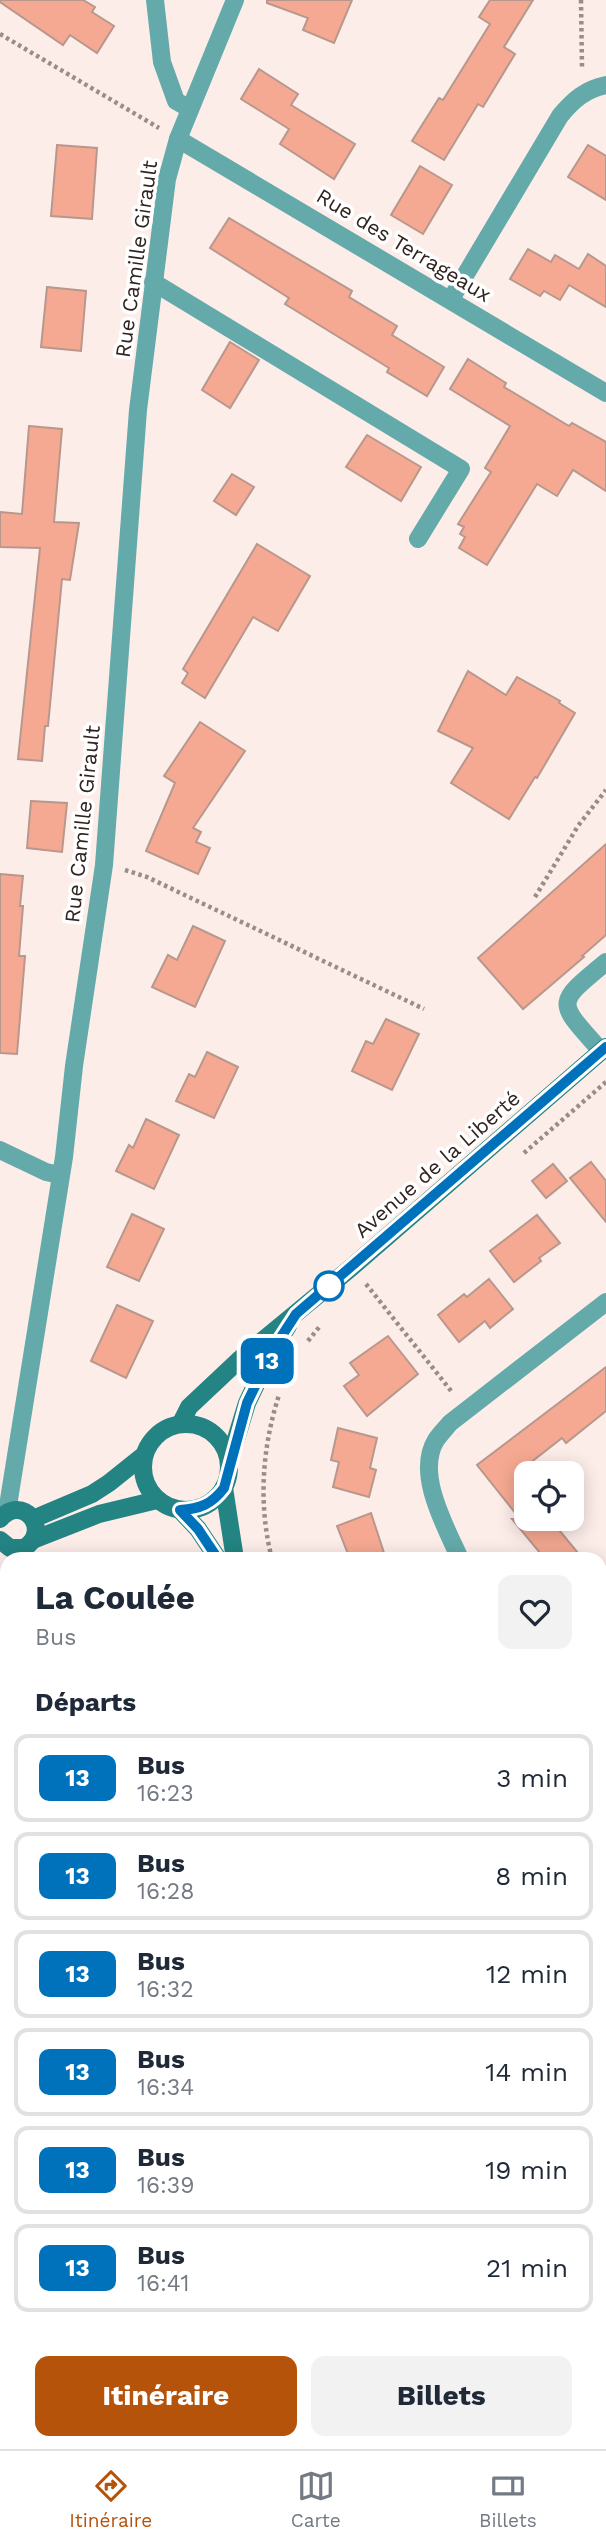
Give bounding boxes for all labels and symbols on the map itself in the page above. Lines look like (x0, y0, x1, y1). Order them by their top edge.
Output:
street label: Rue Camille Girault (110, 159, 162, 359)
street label: Rue des Terrageaux (312, 183, 496, 307)
street label: Rue Camille Girault (59, 724, 105, 924)
street label: Avenue de la Liberté (349, 1085, 525, 1243)
unlabelled marker (314, 1271, 344, 1301)
line badge: 13 (236, 1338, 298, 1384)

